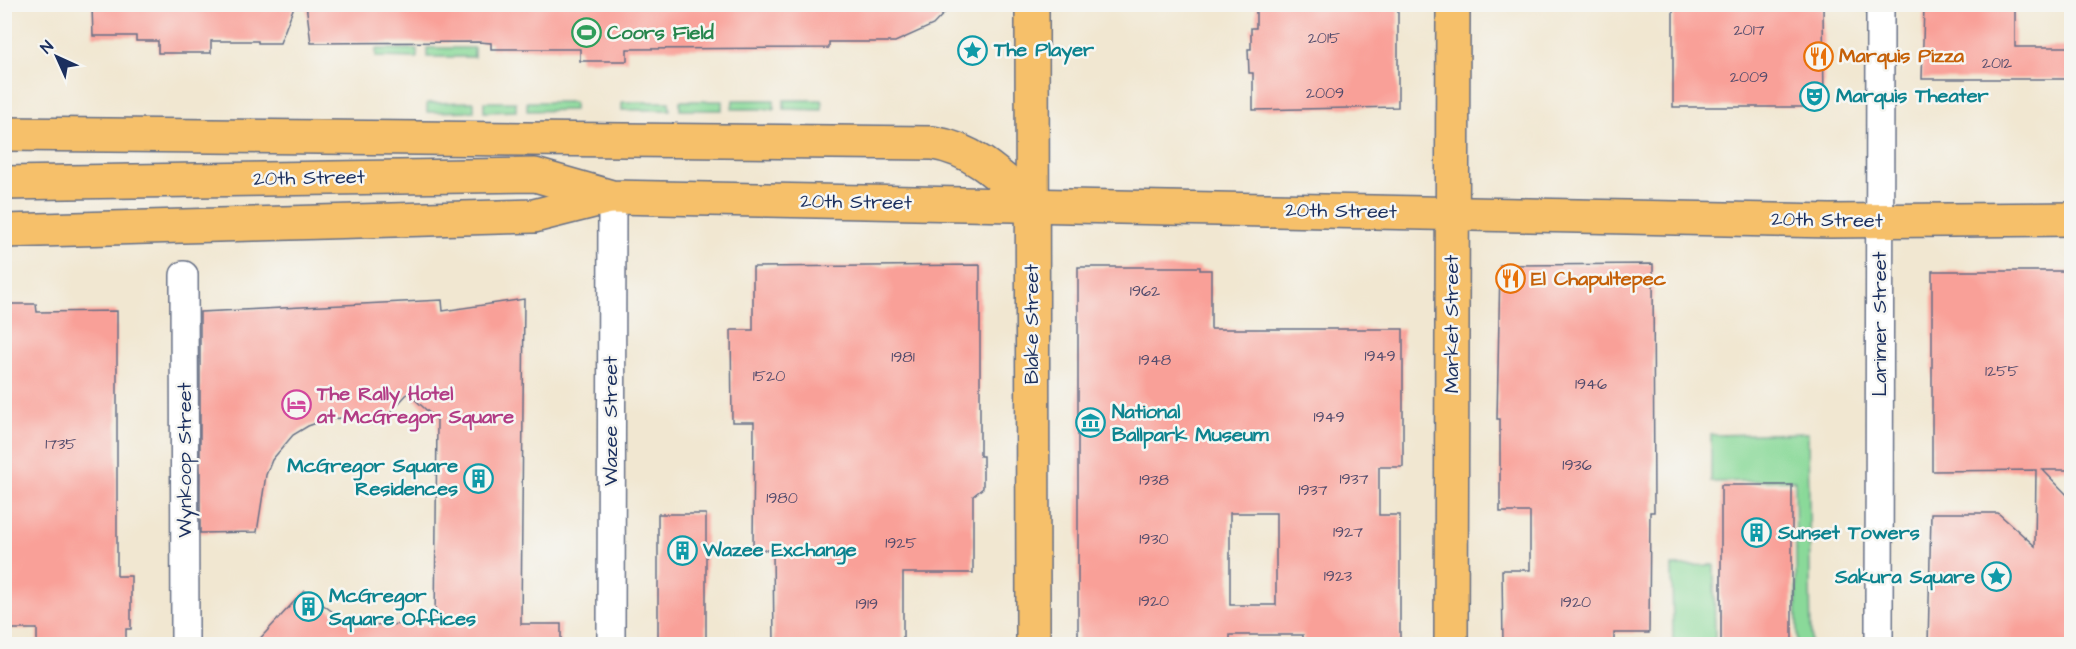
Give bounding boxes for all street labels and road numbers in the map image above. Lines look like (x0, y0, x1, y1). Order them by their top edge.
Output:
street label: 20th Street (253, 163, 365, 193)
street label: 20th Street (800, 187, 912, 217)
street label: 20th Street (1285, 196, 1397, 226)
street label: 20th Street (1771, 205, 1883, 235)
street label: Larimer Street (1866, 251, 1894, 397)
street label: Market Street (1438, 255, 1466, 393)
street label: Blake Street (1018, 264, 1046, 384)
street label: Wazee Street (597, 356, 625, 486)
street label: Wynkoop Street (171, 382, 200, 538)

